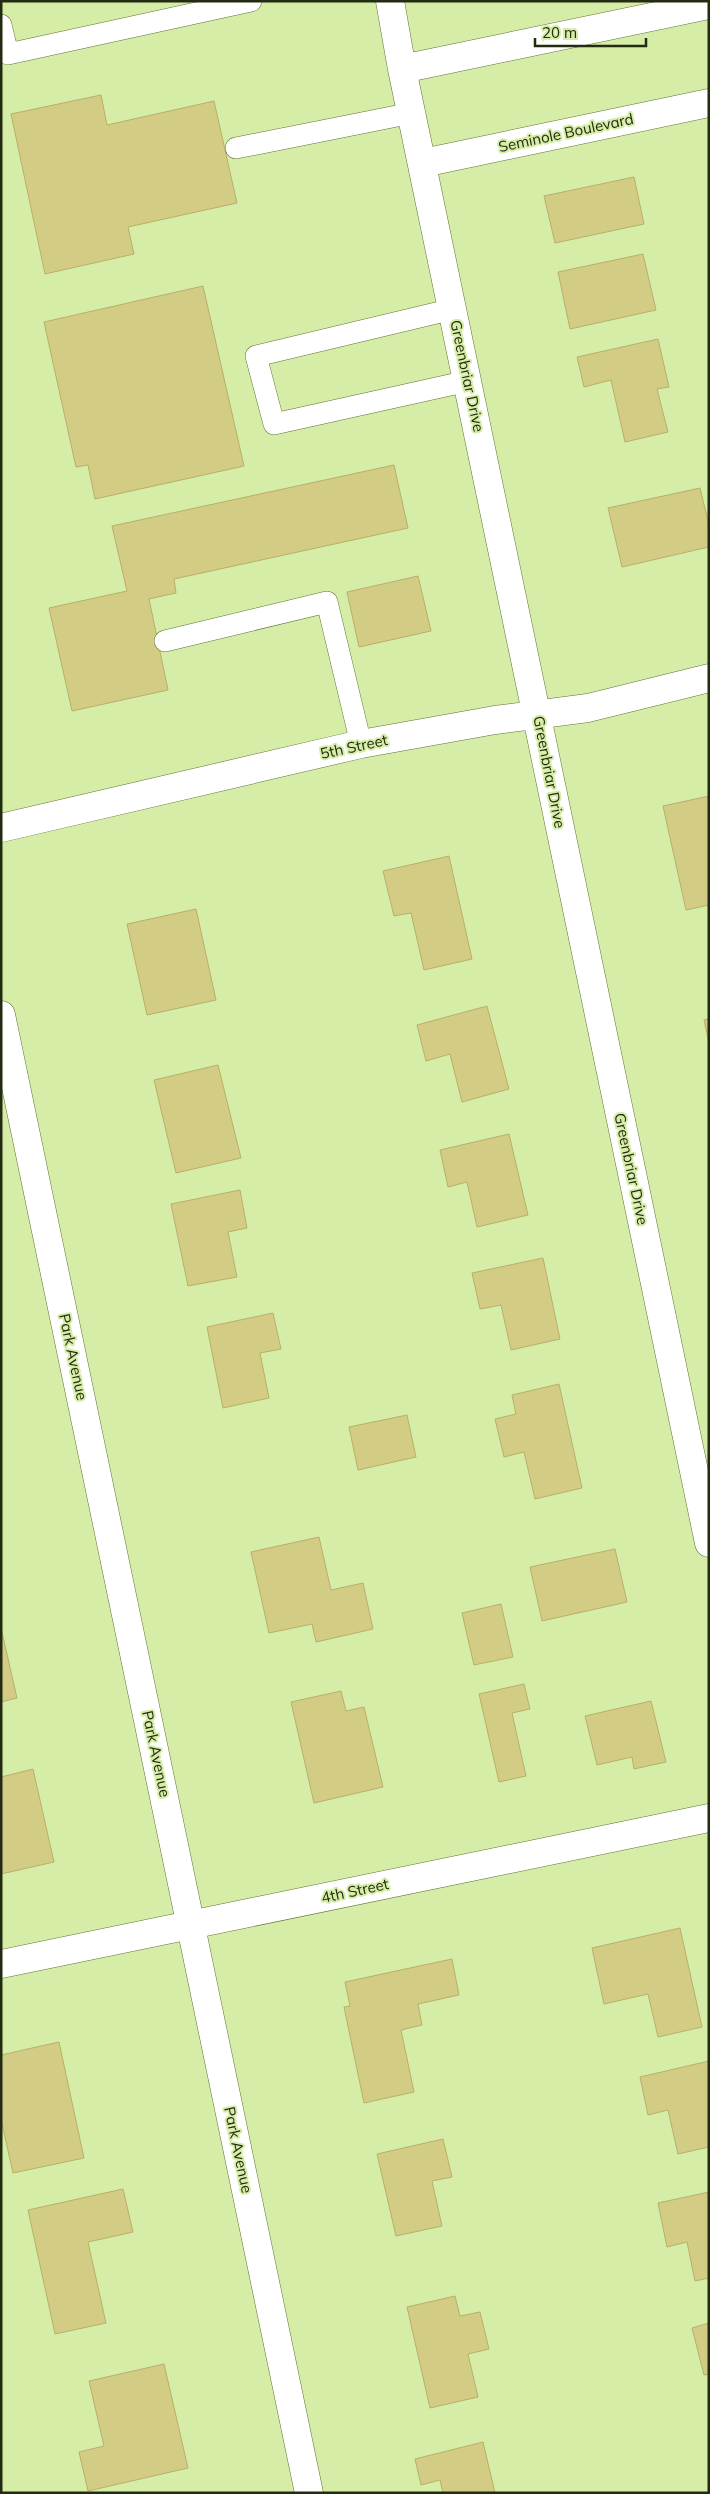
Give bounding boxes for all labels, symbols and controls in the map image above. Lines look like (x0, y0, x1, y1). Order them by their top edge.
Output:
scale bar (535, 15, 646, 47)
text: 20 m (542, 23, 577, 42)
street label: Seminole Boulevard (497, 109, 635, 156)
street label: Greenbriar Drive (446, 318, 489, 434)
street label: Greenbriar Drive (529, 714, 570, 830)
street label: 5th Street (318, 730, 389, 763)
street label: Greenbriar Drive (610, 1111, 653, 1227)
street label: Park Avenue (55, 1312, 92, 1402)
street label: Park Avenue (138, 1709, 175, 1799)
street label: 4th Street (319, 1874, 390, 1907)
street label: Park Avenue (220, 2105, 257, 2195)

